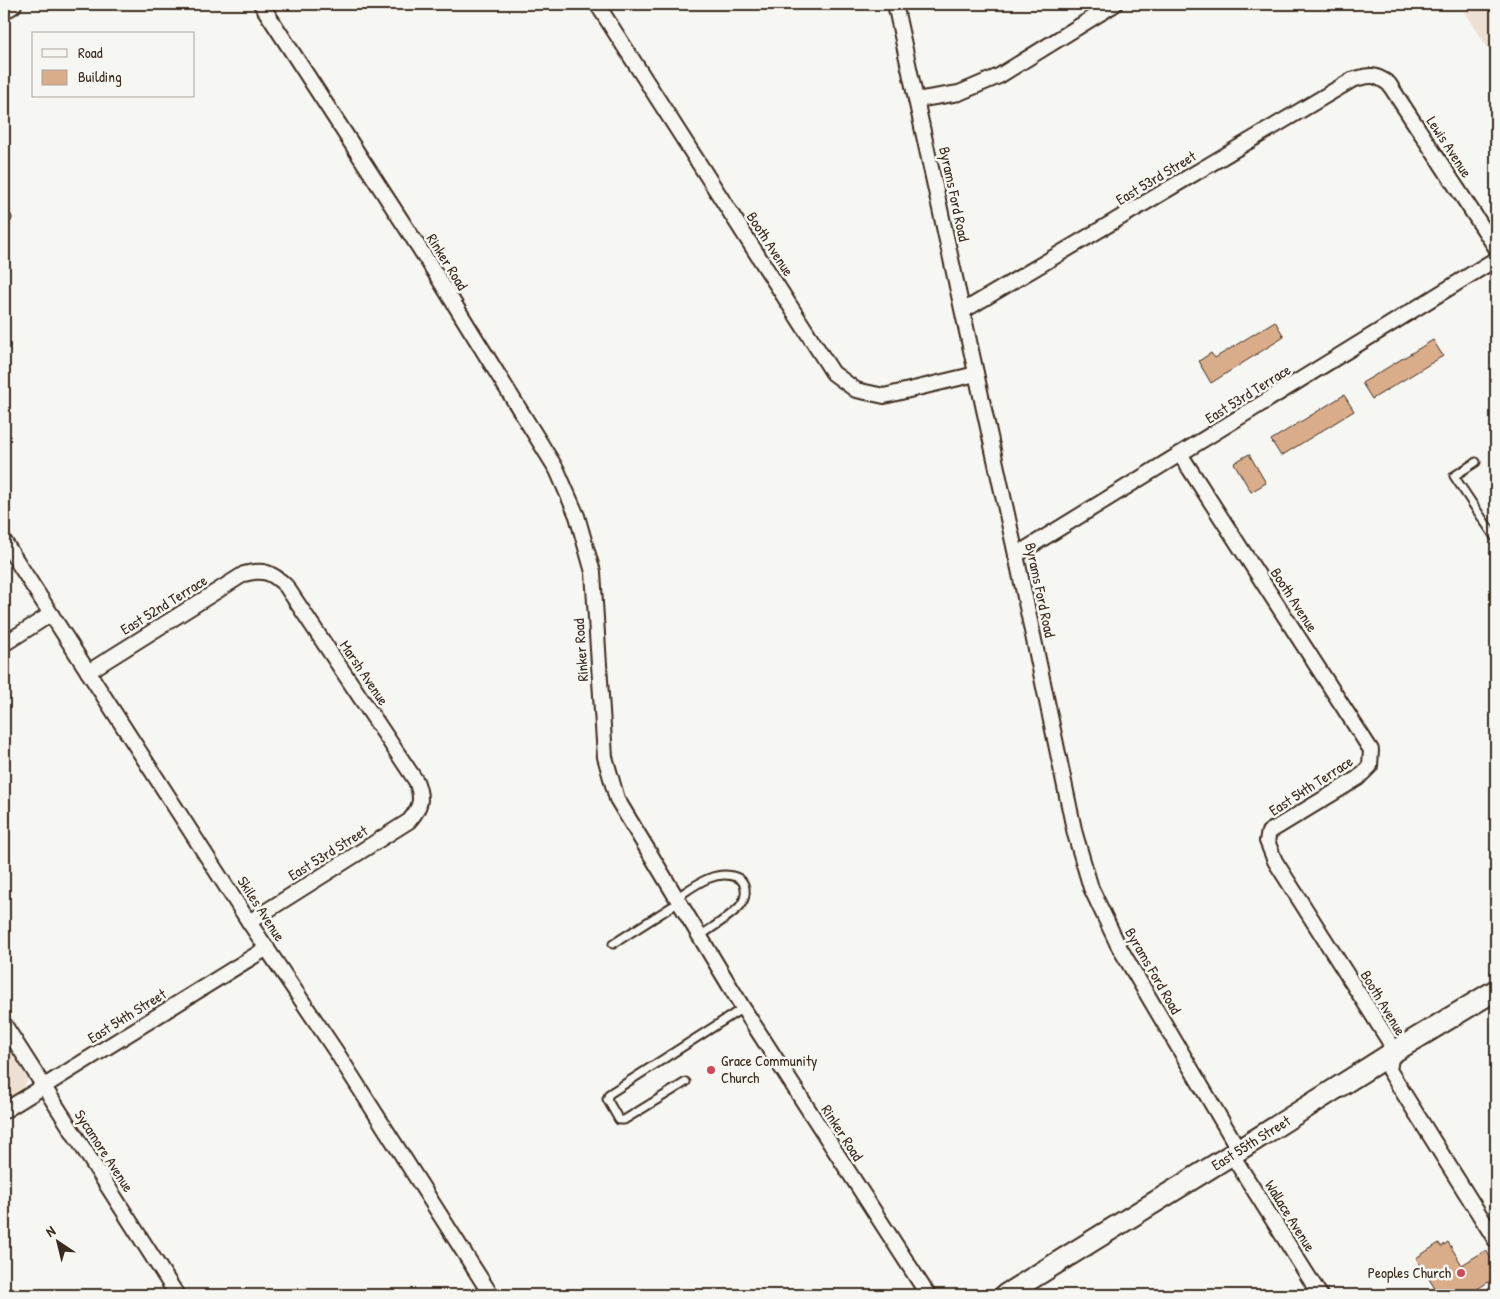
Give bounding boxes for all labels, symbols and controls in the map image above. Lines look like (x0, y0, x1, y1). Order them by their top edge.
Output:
legend (32, 32, 195, 98)
text: Road (78, 42, 103, 63)
text: Building (78, 66, 122, 87)
street label: Lewis Avenue (1422, 112, 1477, 181)
street label: Byrams Ford Road (934, 145, 975, 243)
street label: East 53rd Street (1112, 145, 1200, 210)
street label: Booth Avenue (742, 208, 799, 280)
street label: Rinker Road (422, 229, 473, 294)
street label: East 53rd Terrace (1201, 359, 1295, 428)
street label: Byrams Ford Road (1020, 541, 1061, 639)
street label: Booth Avenue (1266, 564, 1323, 636)
street label: East 52nd Terrace (116, 570, 211, 640)
street label: Rinker Road (568, 618, 593, 682)
street label: Marsh Avenue (335, 636, 394, 709)
street label: East 54th Terrace (1265, 751, 1357, 821)
street label: East 53rd Street (284, 819, 372, 885)
street label: Skiles Avenue (233, 872, 290, 945)
street label: Byrams Ford Road (1120, 924, 1187, 1018)
street label: Booth Avenue (1356, 966, 1411, 1039)
street label: East 54th Street (84, 983, 171, 1048)
place label: Grace Community Church (721, 1050, 817, 1088)
marker: Grace Community Church (705, 1064, 717, 1076)
street label: Rinker Road (816, 1101, 868, 1165)
street label: Sycamore Avenue (70, 1105, 139, 1196)
street label: East 55th Street (1207, 1110, 1295, 1175)
street label: Wallace Avenue (1260, 1176, 1321, 1256)
north arrow (32, 1216, 82, 1266)
text: N (42, 1221, 59, 1241)
place label: Peoples Church (1368, 1262, 1451, 1283)
marker: Peoples Church (1455, 1267, 1467, 1279)

